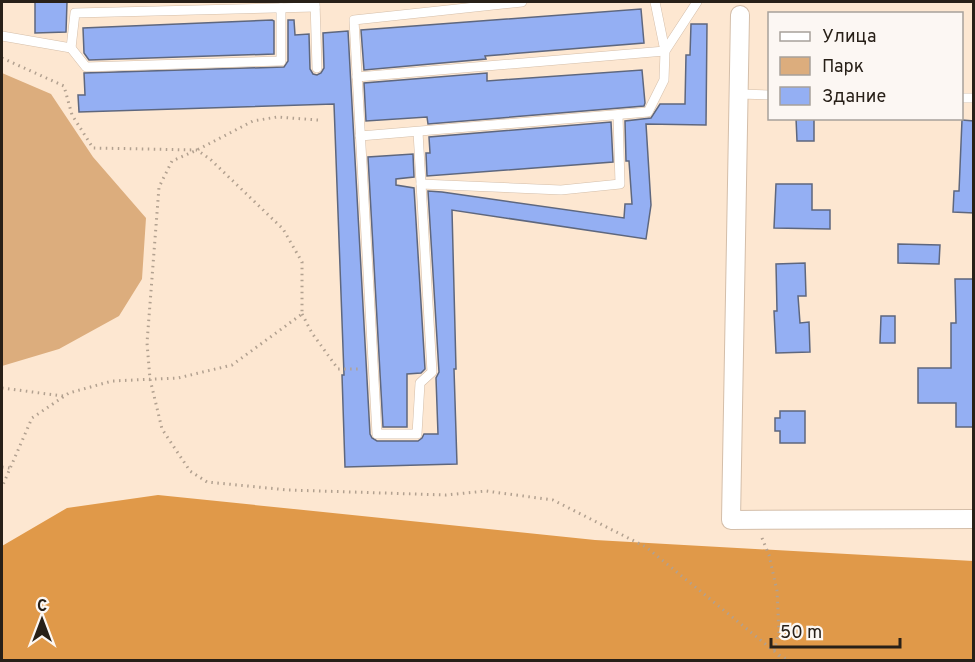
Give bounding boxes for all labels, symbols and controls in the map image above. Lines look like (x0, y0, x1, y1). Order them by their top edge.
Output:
legend (768, 12, 963, 120)
text: Улица (822, 26, 876, 49)
text: Парк (822, 56, 864, 79)
text: Здание (822, 86, 886, 109)
north arrow (12, 590, 72, 650)
text: С (37, 597, 47, 617)
scale bar (771, 611, 900, 649)
text: 50 m (780, 622, 822, 645)

